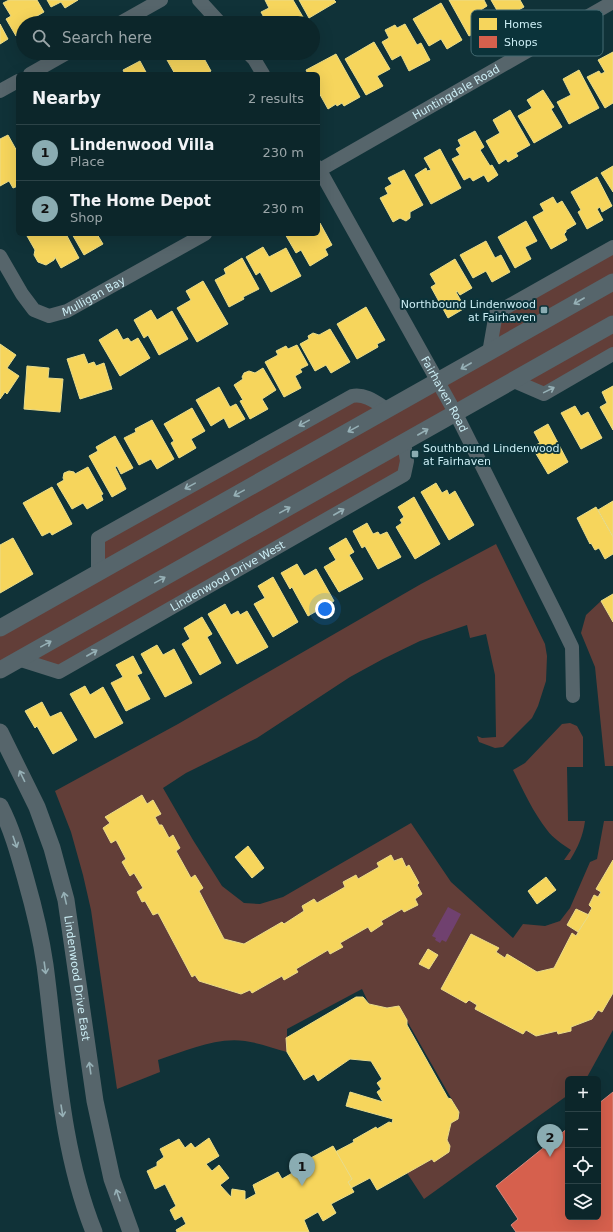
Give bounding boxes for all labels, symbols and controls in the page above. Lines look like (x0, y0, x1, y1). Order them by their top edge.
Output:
legend (471, 10, 603, 56)
search box (16, 16, 320, 60)
text: Homes (504, 18, 542, 31)
icon: search (30, 27, 52, 49)
text: Search here (62, 29, 152, 47)
text: Shops (504, 36, 538, 49)
street label: Huntingdale Road (410, 62, 502, 122)
text: Nearby (32, 88, 101, 108)
text: 2 results (248, 91, 304, 106)
text: Lindenwood Villa (70, 136, 214, 154)
text: 1 (40, 145, 50, 160)
text: 230 m (262, 145, 304, 160)
text: Place (70, 154, 105, 169)
text: The Home Depot (70, 192, 211, 210)
text: 2 (40, 201, 50, 216)
text: 230 m (262, 201, 304, 216)
text: Shop (70, 210, 103, 225)
street label: Mulligan Bay (60, 274, 128, 319)
place label: Northbound Lindenwood at Fairhaven (401, 298, 536, 324)
one-way arrow (573, 298, 585, 306)
marker: Northbound Lindenwood at Fairhaven (539, 305, 549, 315)
street label: Fairhaven Road (418, 354, 470, 434)
one-way arrow (460, 362, 472, 370)
one-way arrow (543, 386, 555, 393)
one-way arrow (298, 419, 310, 427)
one-way arrow (347, 426, 359, 434)
one-way arrow (417, 428, 429, 436)
place label: Southbound Lindenwood at Fairhaven (423, 442, 559, 468)
marker: Southbound Lindenwood at Fairhaven (410, 449, 420, 459)
one-way arrow (184, 483, 196, 491)
one-way arrow (234, 490, 246, 498)
one-way arrow (279, 505, 291, 513)
one-way arrow (333, 507, 345, 515)
street label: Lindenwood Drive West (168, 538, 288, 614)
one-way arrow (153, 576, 165, 583)
your location (315, 599, 335, 619)
one-way arrow (40, 639, 52, 647)
one-way arrow (86, 648, 98, 656)
one-way arrow (18, 770, 25, 782)
one-way arrow (11, 836, 19, 848)
one-way arrow (61, 892, 68, 905)
street label: Lindenwood Drive East (61, 915, 92, 1042)
one-way arrow (41, 961, 49, 974)
one-way arrow (86, 1062, 94, 1075)
map controls (565, 1076, 601, 1220)
button: + (565, 1076, 601, 1112)
one-way arrow (58, 1104, 66, 1117)
button: − (565, 1112, 601, 1148)
pin: 2 (537, 1124, 563, 1157)
button: locate (565, 1148, 601, 1184)
pin: 1 (289, 1153, 315, 1186)
button: layers (565, 1184, 601, 1220)
one-way arrow (113, 1190, 121, 1202)

